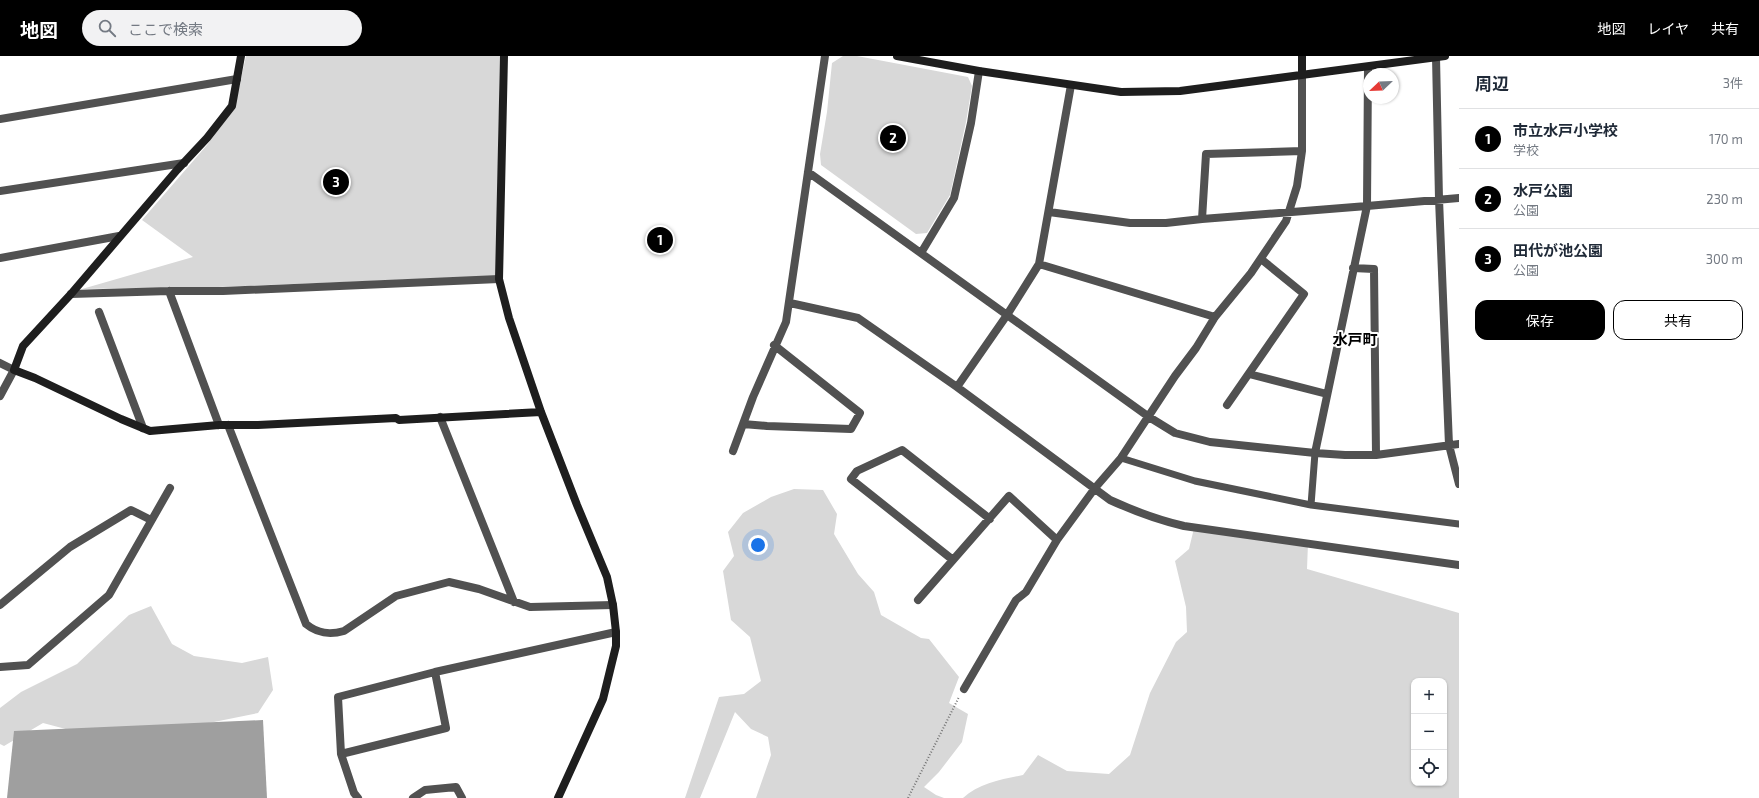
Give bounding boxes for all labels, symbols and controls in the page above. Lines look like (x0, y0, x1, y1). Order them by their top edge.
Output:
search box (82, 10, 362, 46)
icon: search (96, 17, 118, 39)
text: 地図 (20, 18, 58, 41)
text: ここで検索 (128, 20, 203, 38)
text: 地図 (1597, 20, 1625, 37)
text: レイヤ (1647, 20, 1689, 37)
text: 共有 (1711, 20, 1739, 37)
north arrow (1363, 68, 1399, 104)
text: 周辺 (1475, 73, 1509, 93)
text: 3件 (1723, 75, 1743, 91)
text: 市立水戸小学校 (1513, 121, 1618, 139)
pin: 2 (880, 123, 906, 153)
text: 1 (1485, 131, 1491, 147)
text: 170 m (1709, 131, 1743, 147)
text: 学校 (1513, 142, 1539, 158)
pin: 3 (323, 167, 349, 197)
text: 水戸公園 (1513, 181, 1573, 199)
text: 2 (1484, 191, 1492, 207)
text: 230 m (1706, 191, 1743, 207)
text: 公園 (1513, 202, 1539, 218)
pin: 1 (647, 225, 673, 255)
text: 田代が池公園 (1513, 241, 1603, 259)
text: 3 (1484, 251, 1492, 267)
text: 300 m (1706, 251, 1743, 267)
text: 公園 (1513, 262, 1539, 278)
button: 保存 (1475, 300, 1605, 340)
button: 共有 (1613, 300, 1743, 340)
district label: 水戸町 (1332, 330, 1378, 348)
your location (748, 535, 768, 555)
map controls (1411, 678, 1447, 786)
button: + (1411, 678, 1447, 714)
button: − (1411, 714, 1447, 750)
button: locate (1411, 750, 1447, 786)

